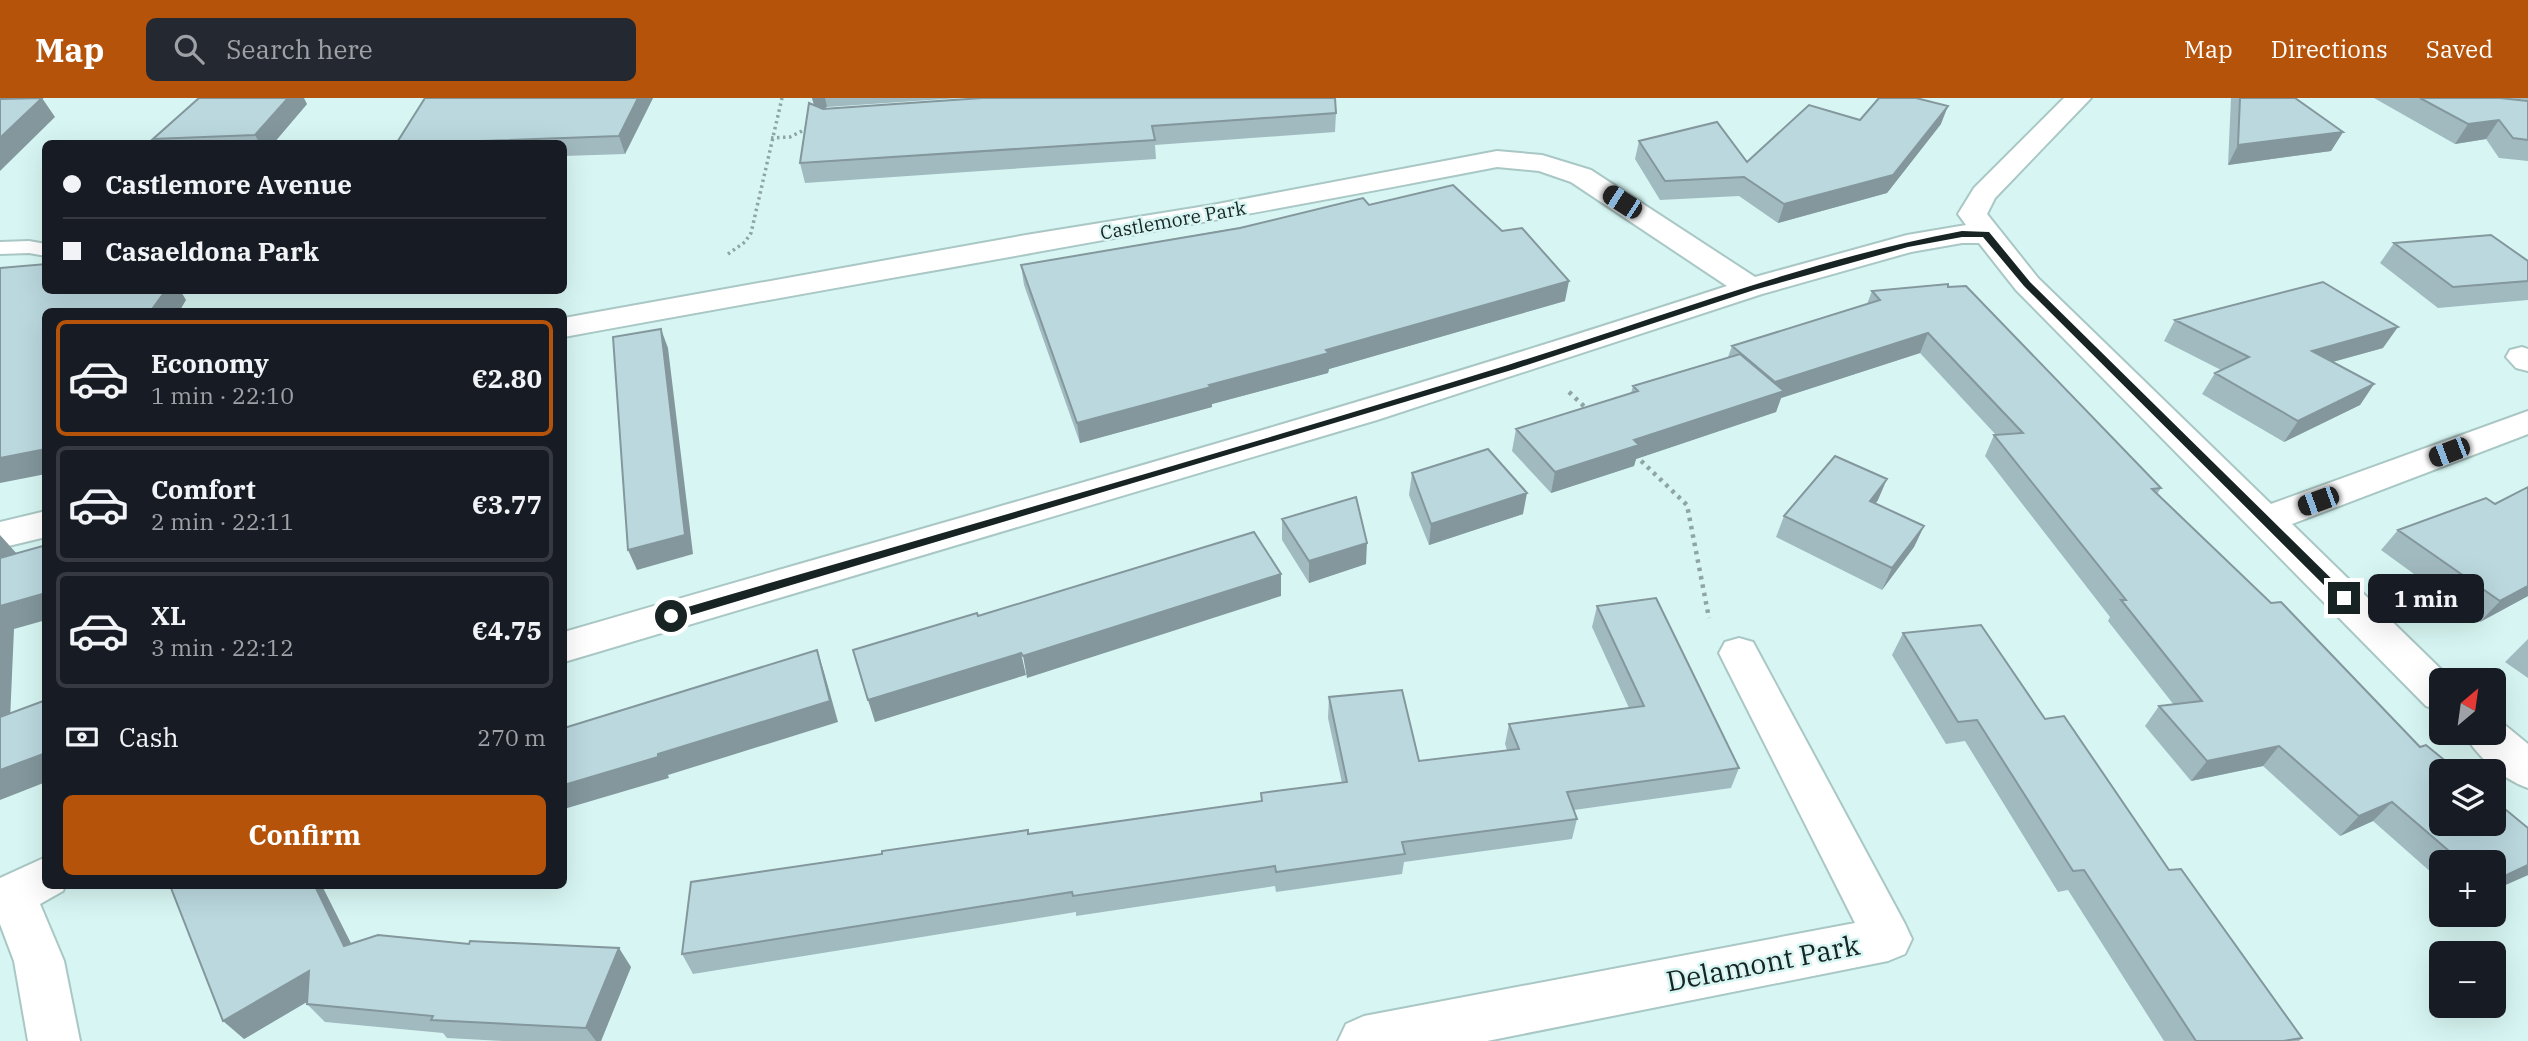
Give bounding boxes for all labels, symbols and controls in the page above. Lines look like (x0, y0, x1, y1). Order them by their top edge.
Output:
search box (146, 18, 636, 81)
text: Map (35, 28, 104, 71)
icon: search (170, 30, 208, 68)
text: Search here (226, 32, 373, 66)
text: Map (2184, 33, 2233, 65)
text: Directions (2271, 33, 2388, 65)
text: Saved (2426, 33, 2493, 65)
text: Castlemore Avenue (105, 167, 352, 201)
car (1599, 182, 1646, 222)
street label: Castlemore Park (1098, 195, 1248, 245)
text: Casaeldona Park (105, 234, 319, 268)
text: Economy (151, 346, 269, 380)
icon: car (67, 347, 130, 410)
text: €2.80 (472, 361, 542, 395)
text: 1 min · 22:10 (151, 380, 294, 410)
car (2426, 435, 2473, 469)
text: Comfort (151, 472, 256, 506)
icon: car (67, 473, 130, 536)
car (2295, 484, 2342, 518)
text: €3.77 (472, 487, 542, 521)
text: 2 min · 22:11 (151, 506, 294, 536)
callout: 1 min (2368, 574, 2484, 622)
route end (2328, 582, 2360, 614)
text: 1 min (2394, 583, 2458, 613)
text: XL (151, 598, 186, 632)
icon: car (67, 599, 130, 662)
route start (655, 600, 687, 632)
text: €4.75 (472, 613, 542, 647)
text: 3 min · 22:12 (151, 632, 294, 662)
north arrow (2429, 668, 2506, 746)
map controls (2429, 668, 2506, 1018)
icon: cash (63, 718, 101, 756)
text: Cash (119, 720, 179, 754)
text: 270 m (477, 722, 546, 752)
button: layers (2429, 759, 2506, 836)
button: Confirm (63, 795, 546, 875)
button: + (2429, 850, 2506, 927)
street label: Delamont Park (1663, 925, 1863, 999)
button: − (2429, 941, 2506, 1018)

